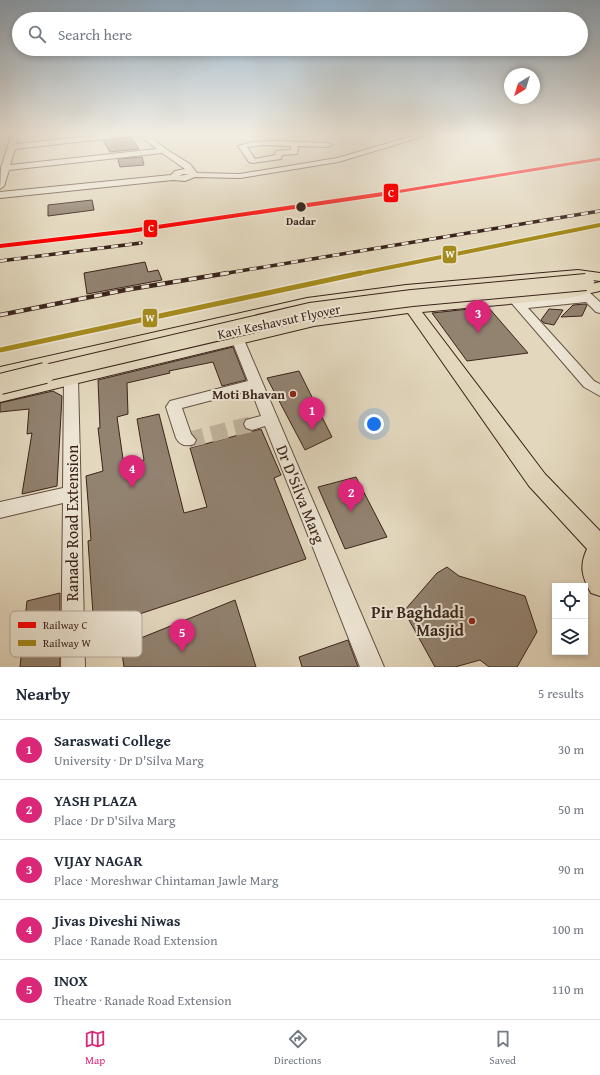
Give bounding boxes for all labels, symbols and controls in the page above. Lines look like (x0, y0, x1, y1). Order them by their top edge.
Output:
search box (12, 12, 588, 56)
icon: search (26, 23, 48, 45)
text: Search here (58, 24, 132, 45)
north arrow (504, 68, 540, 104)
line badge: C (383, 183, 399, 203)
text: C (388, 185, 394, 201)
marker: Dadar (294, 200, 308, 214)
place label: Dadar (286, 213, 316, 229)
line badge: C (143, 219, 158, 238)
text: C (148, 220, 154, 236)
line badge: W (442, 245, 457, 264)
text: W (445, 246, 455, 262)
street label: Kavi Keshavsut Flyover (216, 299, 343, 344)
pin: 3 (465, 300, 491, 333)
line badge: W (142, 308, 158, 328)
text: W (145, 310, 155, 326)
place label: Moti Bhavan (212, 385, 285, 404)
marker: Moti Bhavan (288, 389, 298, 399)
pin: 1 (299, 397, 325, 430)
your location (364, 414, 384, 434)
street label: Dr D'Silva Marg (270, 441, 332, 547)
street label: Ranade Road Extension (60, 445, 84, 601)
pin: 4 (119, 455, 145, 488)
pin: 2 (338, 479, 364, 512)
map controls (552, 583, 588, 655)
button: locate (552, 583, 588, 619)
place label: Pir Baghdadi Masjid (371, 600, 465, 642)
legend (10, 611, 142, 657)
marker: Pir Baghdadi Masjid (467, 616, 477, 626)
text: Railway C (43, 617, 87, 633)
pin: 5 (169, 619, 195, 652)
button: layers (552, 619, 588, 655)
text: Railway W (43, 635, 91, 651)
text: Nearby (16, 681, 70, 706)
text: 5 results (538, 684, 584, 703)
text: Saraswati College (54, 730, 171, 751)
text: 1 (26, 740, 32, 759)
text: 30 m (558, 740, 584, 759)
text: University · Dr D'Silva Marg (54, 751, 204, 770)
text: YASH PLAZA (54, 790, 137, 811)
text: 2 (26, 800, 32, 819)
text: 50 m (558, 800, 584, 819)
text: Place · Dr D'Silva Marg (54, 811, 175, 830)
text: VIJAY NAGAR (54, 850, 143, 871)
text: 3 (26, 860, 32, 879)
text: 90 m (558, 860, 584, 879)
text: Place · Moreshwar Chintaman Jawle Marg (54, 871, 278, 890)
text: Jivas Diveshi Niwas (54, 910, 180, 931)
text: 4 (26, 920, 32, 939)
text: 100 m (552, 920, 584, 939)
text: Place · Ranade Road Extension (54, 931, 218, 950)
text: INOX (54, 970, 88, 991)
text: 5 (26, 980, 32, 999)
text: 110 m (552, 980, 584, 999)
text: Theatre · Ranade Road Extension (54, 991, 232, 1010)
tab: Map (84, 1028, 106, 1068)
tab: Directions (274, 1028, 321, 1068)
tab: Saved (489, 1028, 516, 1068)

